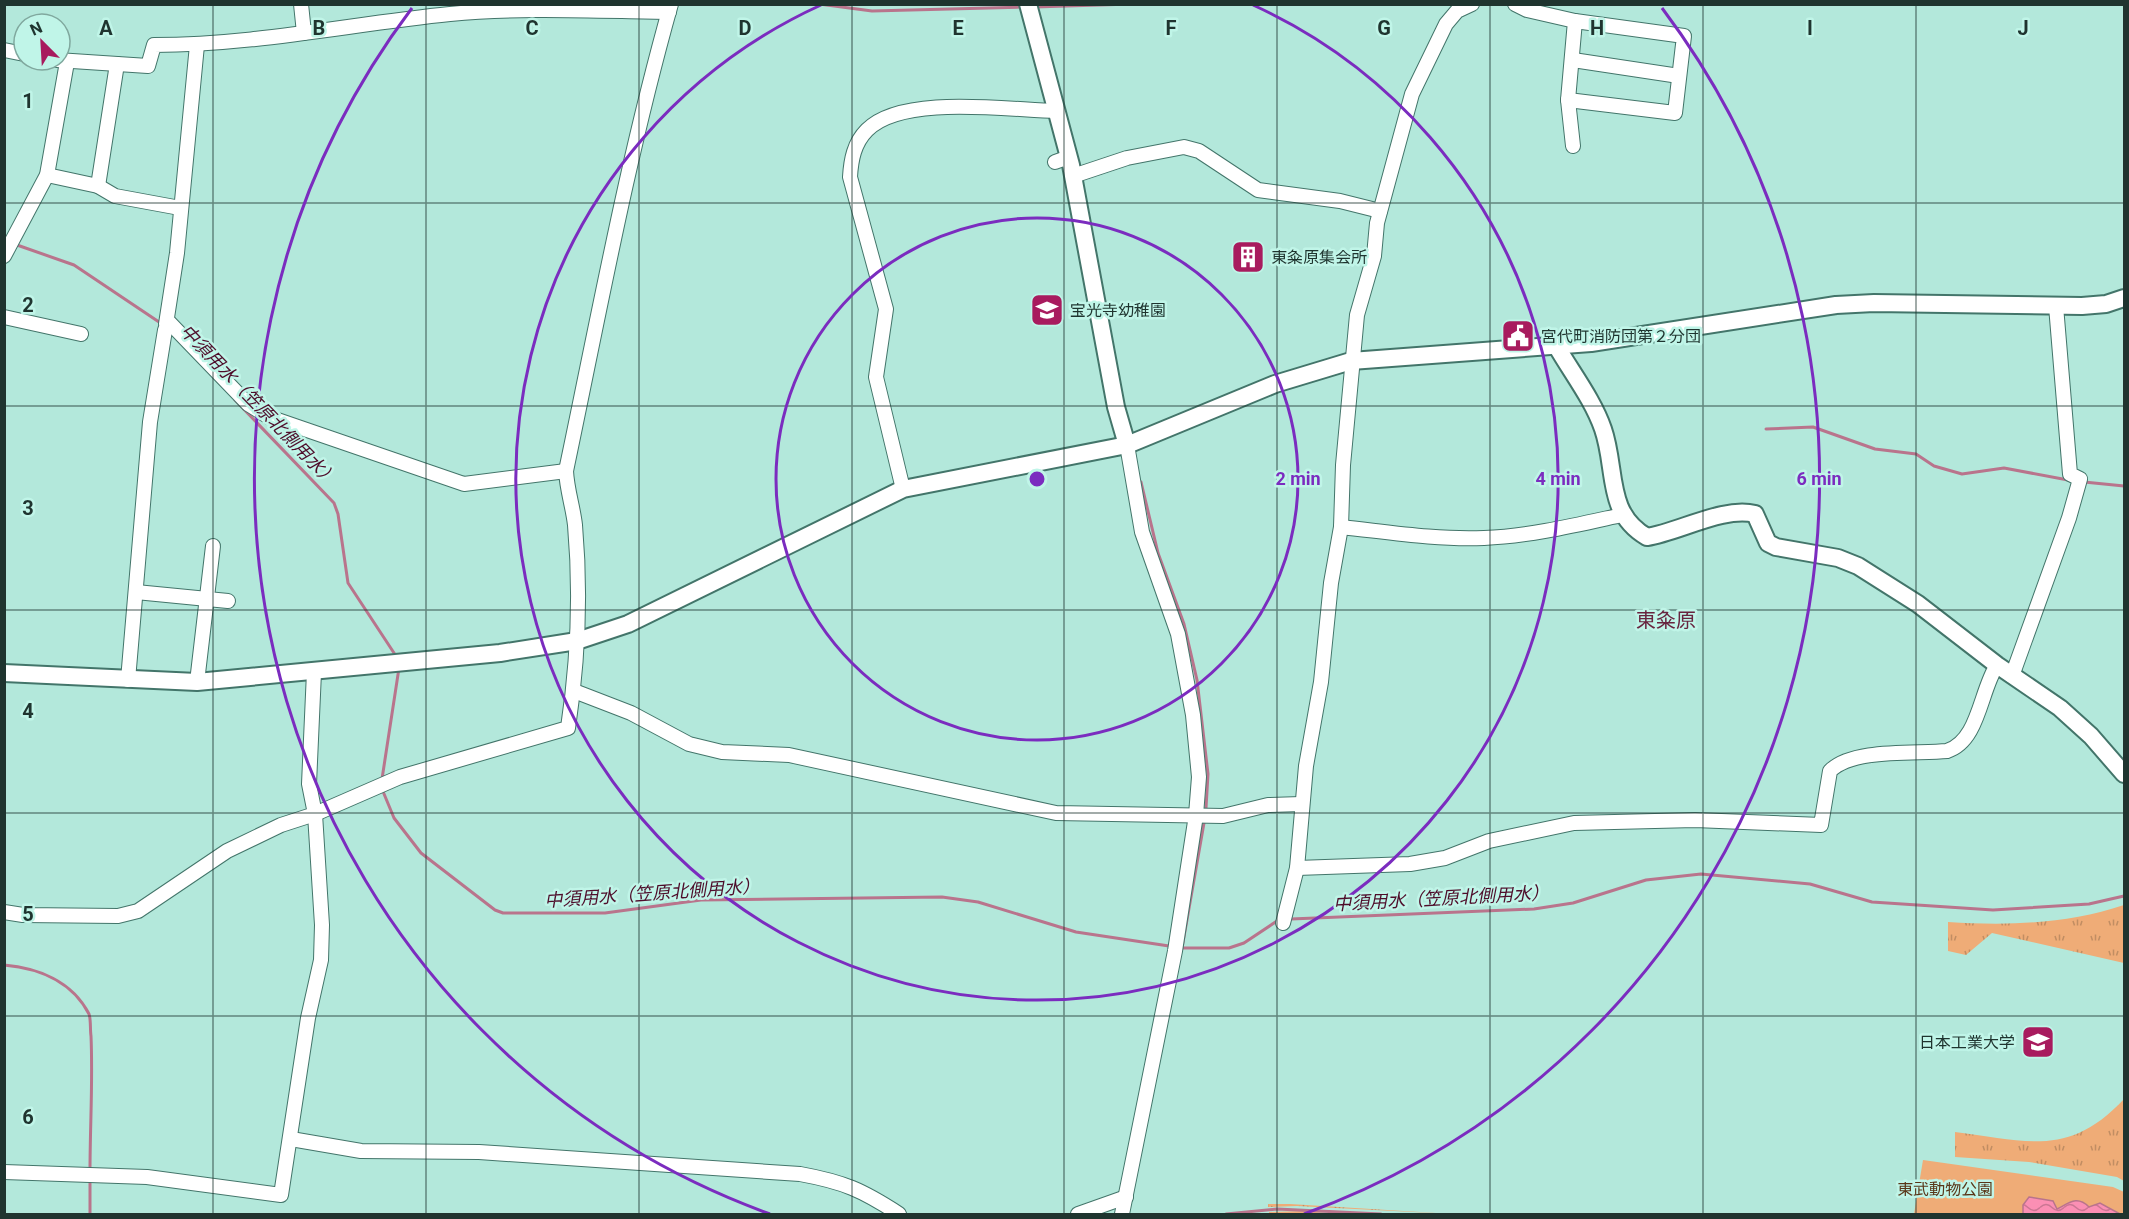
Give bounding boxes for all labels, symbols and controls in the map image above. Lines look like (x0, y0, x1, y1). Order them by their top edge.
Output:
north arrow (12, 12, 72, 72)
text: A (99, 16, 113, 40)
text: B (313, 16, 325, 40)
text: C (525, 16, 539, 40)
text: D (739, 16, 752, 40)
text: E (952, 16, 964, 40)
text: F (1166, 16, 1177, 40)
text: G (1377, 16, 1391, 40)
text: H (1590, 16, 1604, 40)
text: I (1807, 16, 1813, 40)
text: J (2017, 16, 2029, 40)
text: N (27, 18, 45, 40)
text: 1 (22, 89, 34, 113)
building icon: 東粂原集会所 (1230, 239, 1266, 275)
place label: 東粂原集会所 (1271, 248, 1367, 267)
school or university icon: 宝光寺幼稚園 (1029, 292, 1065, 328)
text: 2 (22, 293, 34, 317)
place label: 宝光寺幼稚園 (1070, 301, 1166, 320)
public building icon: 宮代町消防団第２分団 (1500, 318, 1536, 354)
water label: 中須用水（笠原北側用水） (176, 320, 342, 490)
place label: 宮代町消防団第２分団 (1541, 327, 1701, 346)
text: 2 min (1275, 468, 1321, 489)
text: 4 min (1535, 468, 1581, 489)
text: 6 min (1796, 468, 1842, 489)
centre of rings (1027, 469, 1047, 489)
text: 3 (22, 496, 34, 520)
district label: 東粂原 (1636, 608, 1696, 632)
text: 4 (22, 699, 34, 723)
water label: 中須用水（笠原北側用水） (544, 875, 760, 911)
water label: 中須用水（笠原北側用水） (1333, 882, 1549, 914)
text: 5 (22, 902, 34, 926)
school or university icon: 日本工業大学 (2020, 1024, 2056, 1060)
place label: 日本工業大学 (1919, 1033, 2015, 1052)
text: 6 (22, 1105, 34, 1129)
park label: 東武動物公園 (1897, 1180, 1993, 1199)

